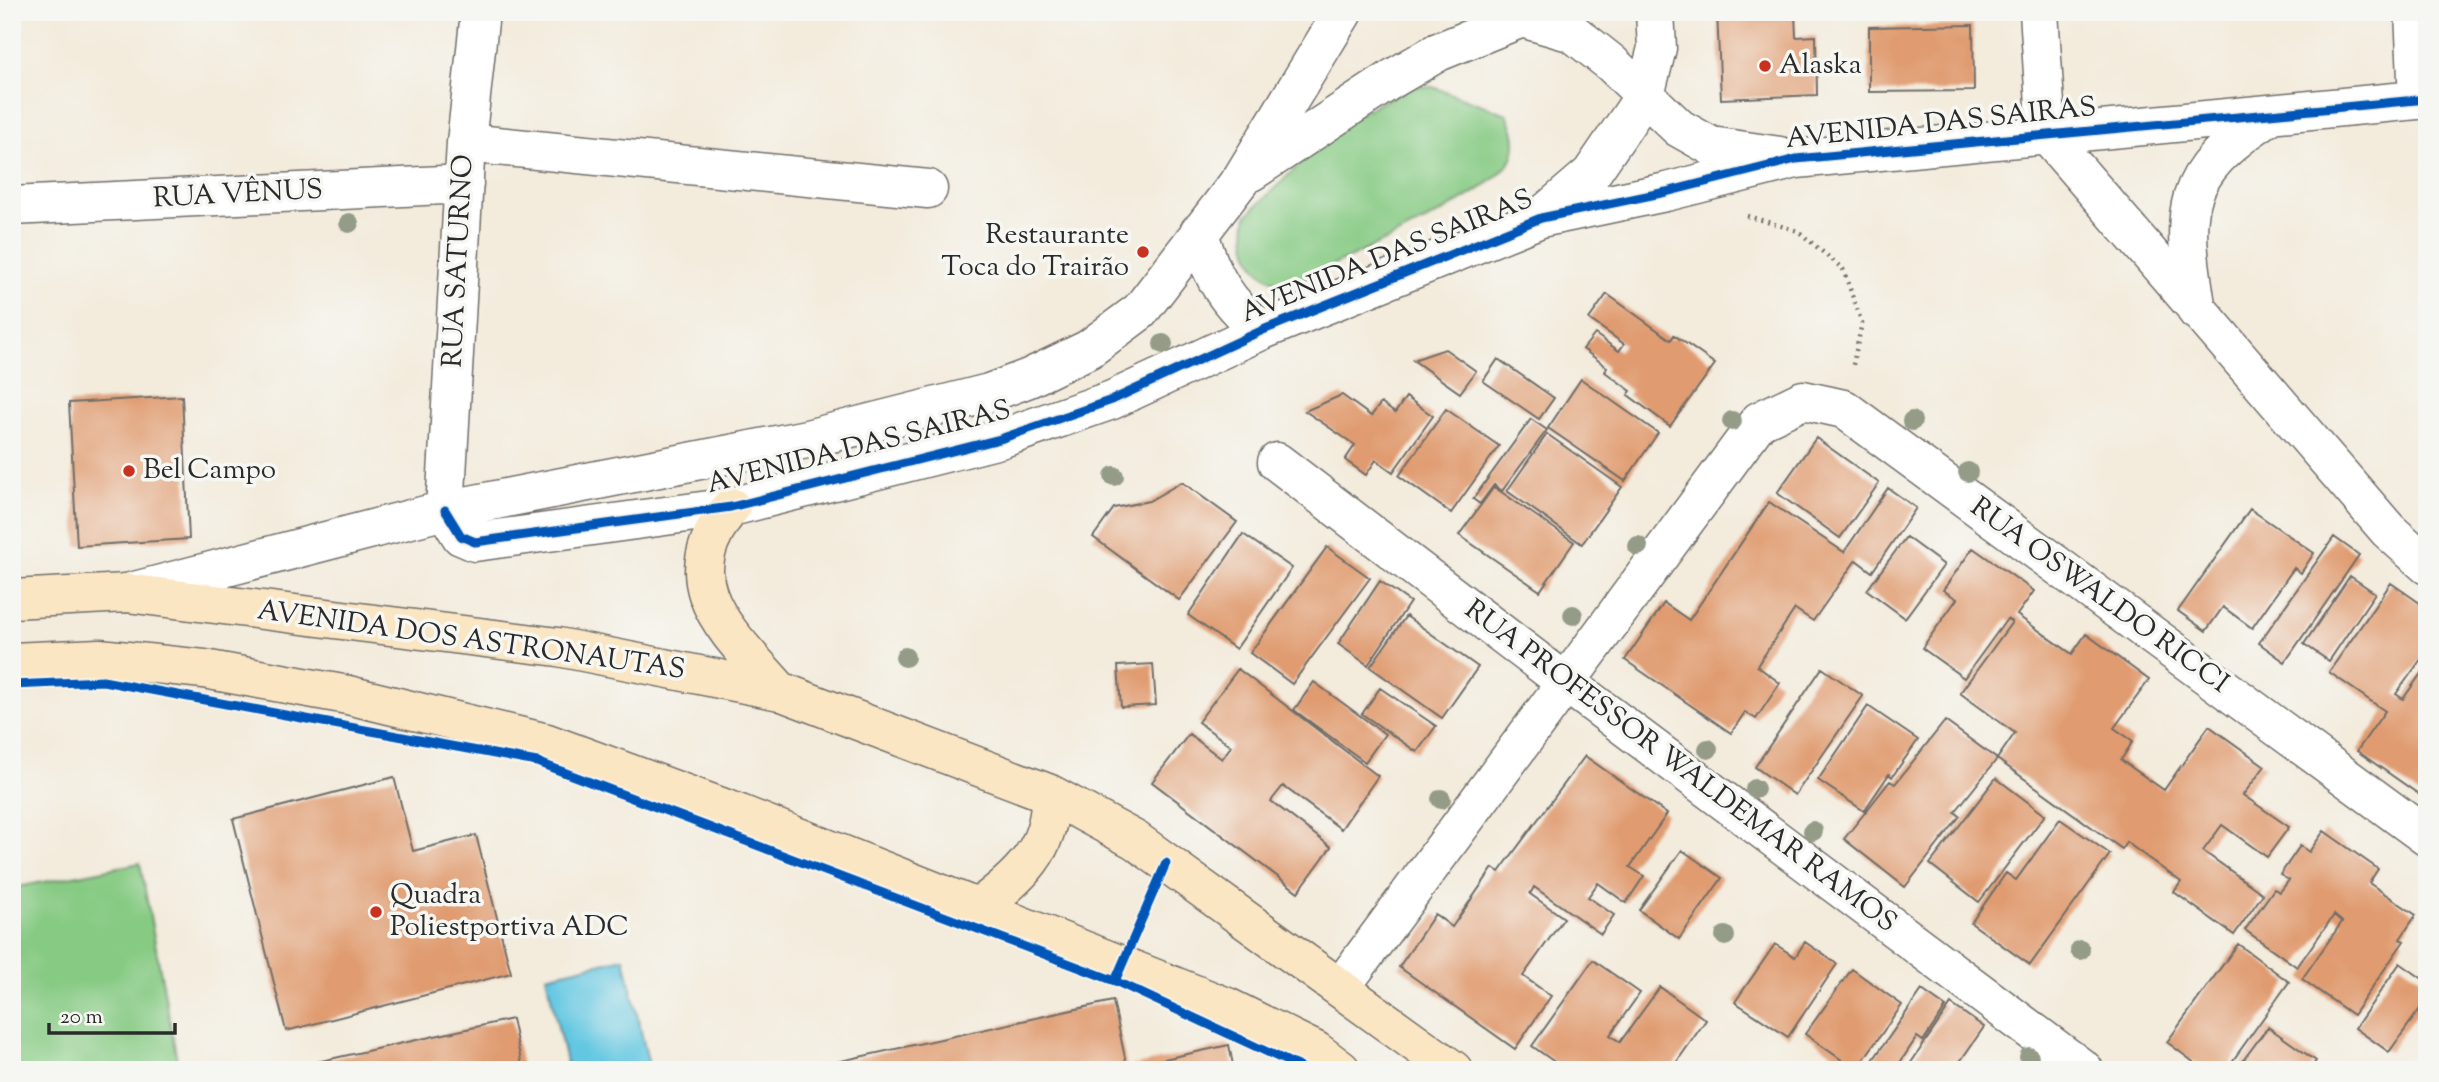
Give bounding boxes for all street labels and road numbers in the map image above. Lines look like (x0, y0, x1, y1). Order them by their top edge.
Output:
street label: AVENIDA DAS SAIRAS (1784, 88, 2098, 160)
street label: RUA SATURNO (433, 153, 485, 369)
street label: RUA VÊNUS (152, 171, 324, 219)
street label: AVENIDA DAS SAIRAS (1235, 180, 1539, 334)
street label: AVENIDA DAS SAIRAS (703, 391, 1015, 505)
street label: RUA OSWALDO RICCI (1961, 488, 2237, 704)
street label: AVENIDA DOS ASTRONAUTAS (255, 591, 687, 691)
street label: RUA PROFESSOR WALDEMAR RAMOS (1455, 591, 1905, 943)

